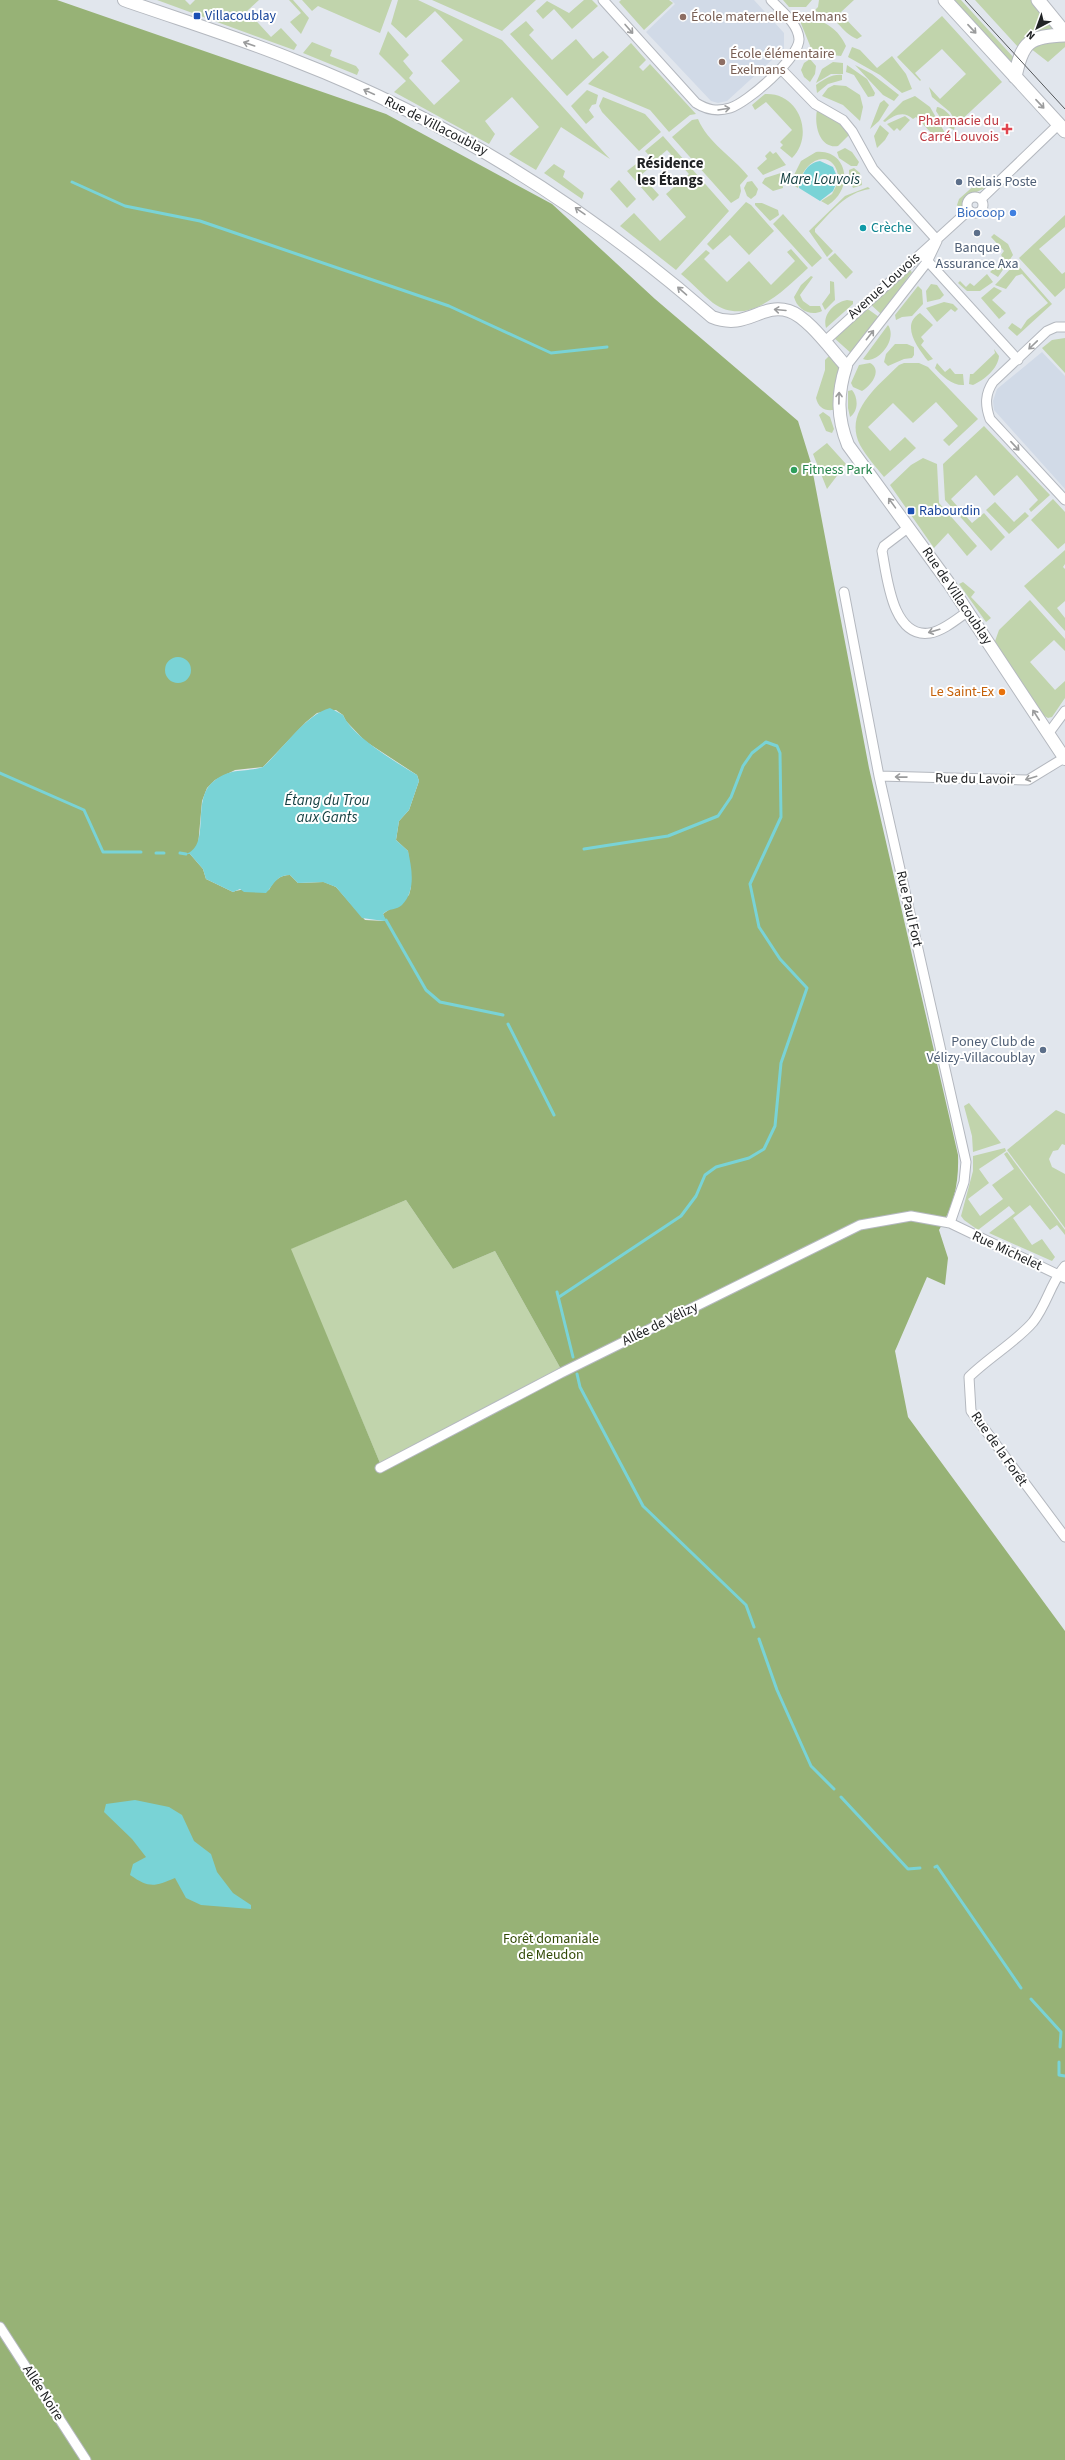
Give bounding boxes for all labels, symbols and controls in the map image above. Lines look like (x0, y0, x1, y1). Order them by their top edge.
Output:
place label: Villacoublay (205, 6, 277, 26)
place label: École maternelle Exelmans (691, 7, 847, 27)
north arrow (1017, 8, 1057, 48)
marker: Villacoublay (192, 11, 202, 21)
marker: École maternelle Exelmans (678, 12, 688, 22)
one-way arrow (624, 24, 633, 35)
one-way arrow (968, 24, 977, 35)
text: N (1023, 27, 1038, 43)
one-way arrow (243, 40, 256, 47)
place label: École élémentaire Exelmans (730, 44, 835, 80)
marker: École élémentaire Exelmans (717, 57, 727, 67)
one-way arrow (364, 88, 376, 95)
street label: Rue de Villacoublay (381, 91, 492, 161)
one-way arrow (1036, 99, 1045, 109)
one-way arrow (718, 105, 731, 113)
place label: Pharmacie du Carré Louvois (918, 111, 999, 147)
marker: Pharmacie du Carré Louvois (1002, 124, 1012, 134)
district label: Résidence les Étangs (637, 153, 704, 191)
water label: Mare Louvois (780, 169, 860, 190)
place label: Relais Poste (967, 172, 1037, 192)
marker: Relais Poste (954, 177, 964, 187)
place label: Biocoop (957, 203, 1005, 223)
one-way arrow (574, 207, 585, 215)
marker: Biocoop (1008, 208, 1018, 218)
place label: Crèche (871, 218, 912, 238)
marker: Crèche (858, 223, 868, 233)
marker: Banque Assurance Axa (972, 228, 982, 238)
place label: Banque Assurance Axa (935, 238, 1019, 274)
street label: Avenue Louvois (843, 248, 925, 324)
one-way arrow (677, 287, 688, 296)
one-way arrow (774, 306, 787, 314)
one-way arrow (865, 330, 874, 341)
one-way arrow (1028, 340, 1038, 350)
one-way arrow (835, 392, 843, 405)
one-way arrow (1010, 441, 1020, 451)
place label: Fitness Park (802, 460, 872, 480)
marker: Fitness Park (789, 465, 799, 475)
one-way arrow (888, 498, 897, 509)
place label: Rabourdin (919, 501, 981, 521)
marker: Rabourdin (906, 506, 916, 516)
street label: Rue de Villacoublay (917, 543, 997, 649)
one-way arrow (928, 628, 941, 635)
place label: Le Saint-Ex (930, 682, 995, 702)
marker: Le Saint-Ex (997, 687, 1007, 697)
one-way arrow (1031, 709, 1039, 721)
street label: Rue du Lavoir (935, 768, 1015, 790)
one-way arrow (895, 773, 908, 781)
one-way arrow (1025, 775, 1038, 782)
water label: Étang du Trou aux Gants (285, 790, 370, 828)
street label: Rue Paul Fort (891, 869, 928, 949)
place label: Poney Club de Vélizy-Villacoublay (926, 1032, 1035, 1068)
marker: Poney Club de Vélizy-Villacoublay (1038, 1045, 1048, 1055)
street label: Rue Michelet (969, 1226, 1045, 1276)
street label: Allée de Vélizy (619, 1297, 702, 1351)
street label: Rue de la Forêt (966, 1408, 1032, 1491)
park label: Forêt domaniale de Meudon (503, 1929, 599, 1965)
street label: Allée Noire (17, 2361, 69, 2425)

